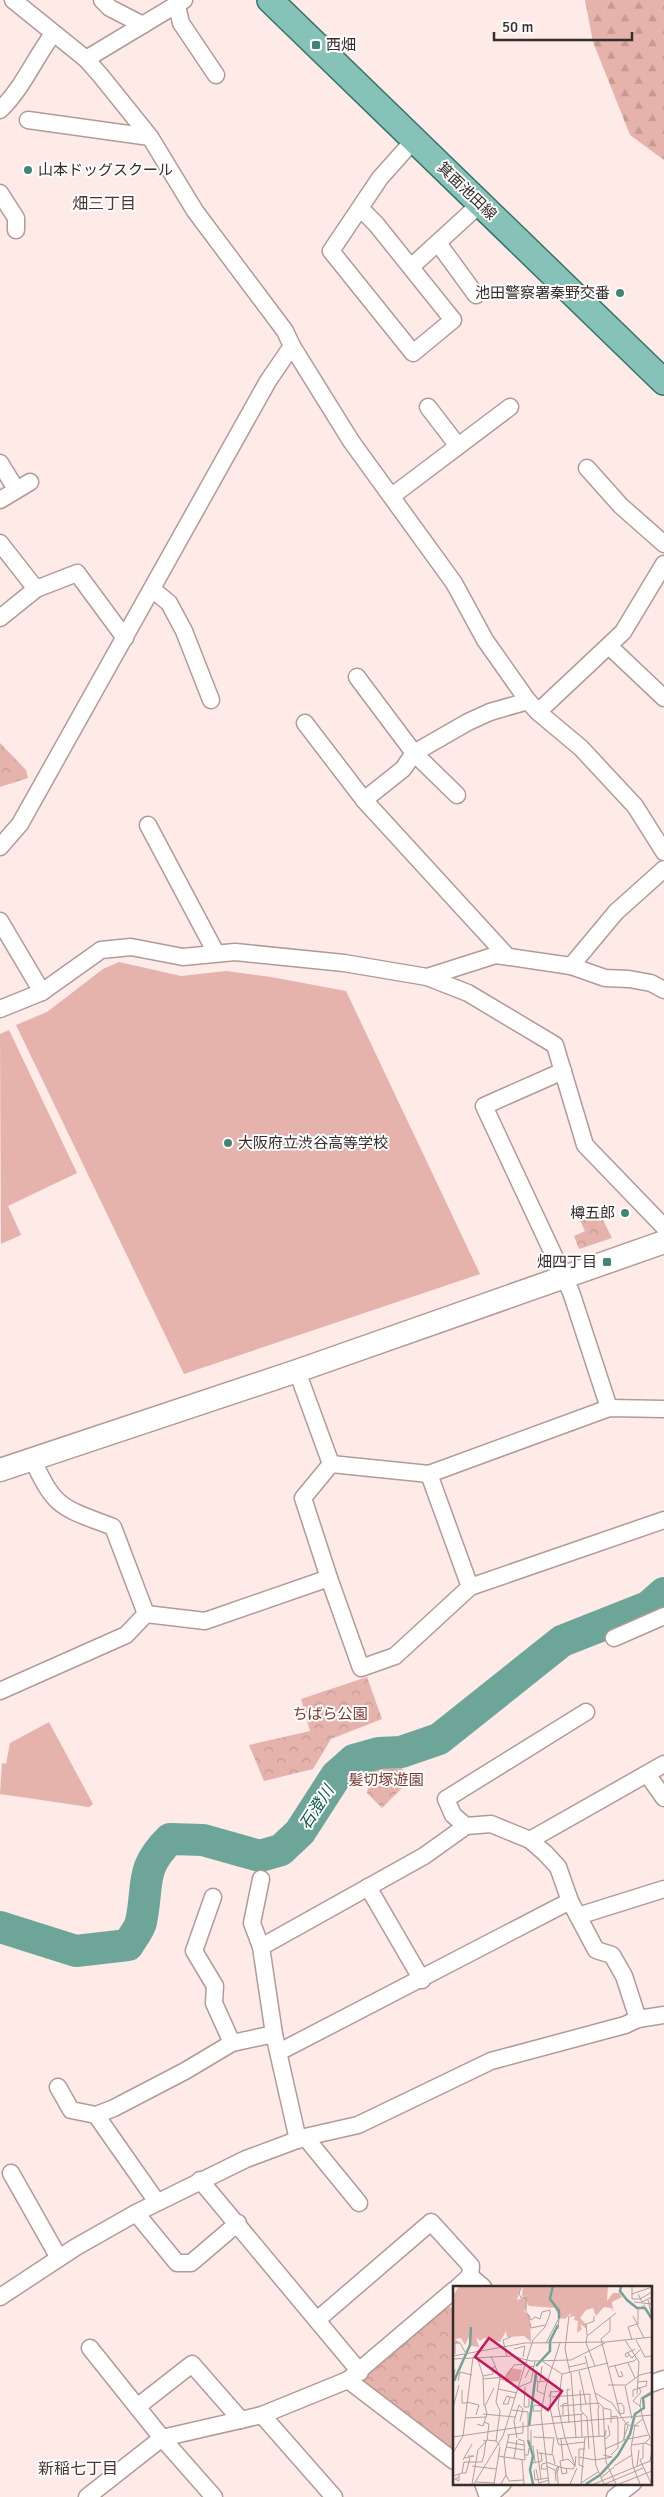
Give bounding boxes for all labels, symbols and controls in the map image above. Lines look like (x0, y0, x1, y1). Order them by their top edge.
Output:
scale bar (494, 10, 632, 42)
text: 50 m (502, 18, 533, 36)
place label: 西畑 (326, 36, 356, 54)
marker: 西畑 (310, 39, 322, 51)
street label: 箕面池田線 (434, 158, 500, 224)
place label: 山本ドッグスクール (38, 161, 173, 179)
marker: 山本ドッグスクール (22, 164, 34, 176)
district label: 畑三丁目 (72, 194, 136, 214)
place label: 池田警察署秦野交番 (475, 284, 610, 302)
marker: 池田警察署秦野交番 (614, 287, 626, 299)
place label: 大阪府立渋谷高等学校 (238, 1134, 388, 1152)
marker: 大阪府立渋谷高等学校 (222, 1137, 234, 1149)
place label: 樽五郎 (570, 1204, 615, 1222)
marker: 樽五郎 (619, 1207, 631, 1219)
place label: 畑四丁目 (537, 1253, 597, 1271)
marker: 畑四丁目 (601, 1256, 613, 1268)
park label: ちばら公園 (292, 1705, 368, 1723)
park label: 髪切塚遊園 (348, 1771, 424, 1789)
water label: 石澄川 (295, 1780, 339, 1833)
inset map (453, 2286, 652, 2484)
district label: 新稲七丁目 (38, 2459, 118, 2479)

